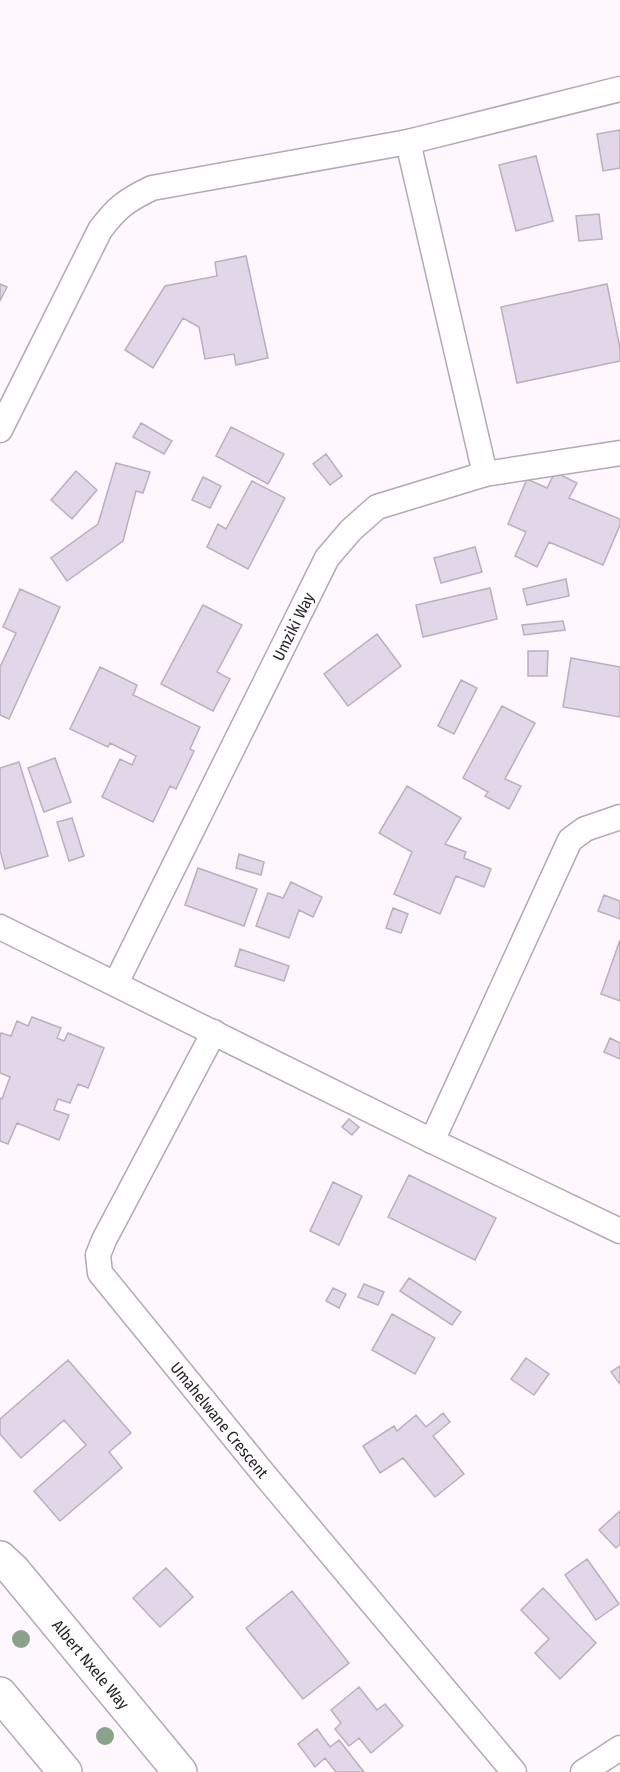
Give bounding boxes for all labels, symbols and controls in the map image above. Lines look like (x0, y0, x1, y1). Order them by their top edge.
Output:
street label: Umziki Way (268, 589, 318, 664)
street label: Umahelwane Crescent (167, 1358, 273, 1482)
street label: Albert Nxele Way (48, 1616, 134, 1713)

